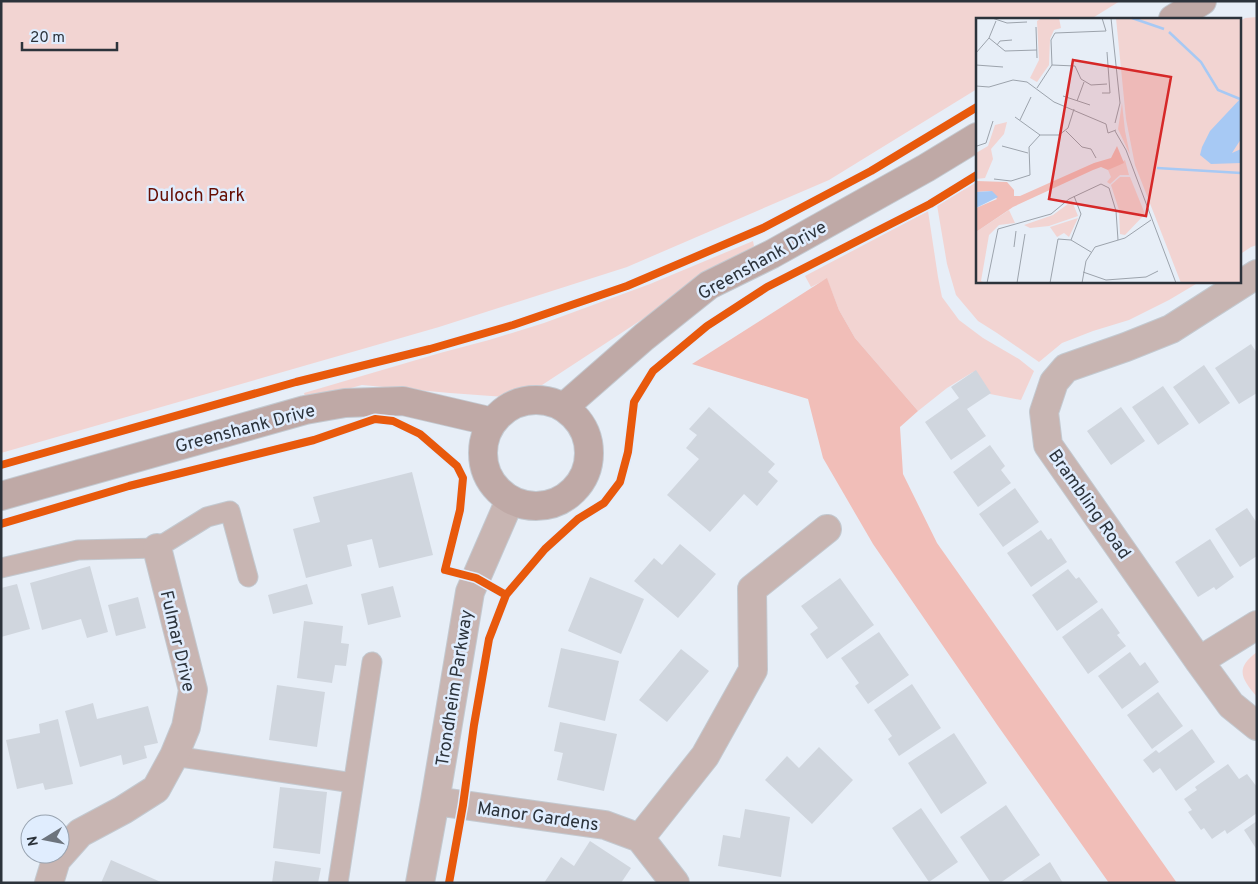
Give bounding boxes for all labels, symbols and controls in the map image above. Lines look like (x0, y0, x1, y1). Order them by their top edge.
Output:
inset map (976, 18, 1240, 282)
scale bar (22, 20, 118, 52)
text: 20 m (30, 29, 65, 48)
park label: Duloch Park (147, 185, 245, 208)
street label: Greenshank Drive (694, 216, 831, 306)
street label: Greenshank Drive (173, 400, 318, 459)
street label: Brambling Road (1042, 445, 1135, 564)
street label: Fulmar Drive (154, 588, 199, 694)
street label: Trondheim Parkway (432, 608, 479, 768)
street label: Manor Gardens (476, 798, 600, 837)
north arrow (20, 814, 70, 864)
text: N (24, 835, 43, 847)

